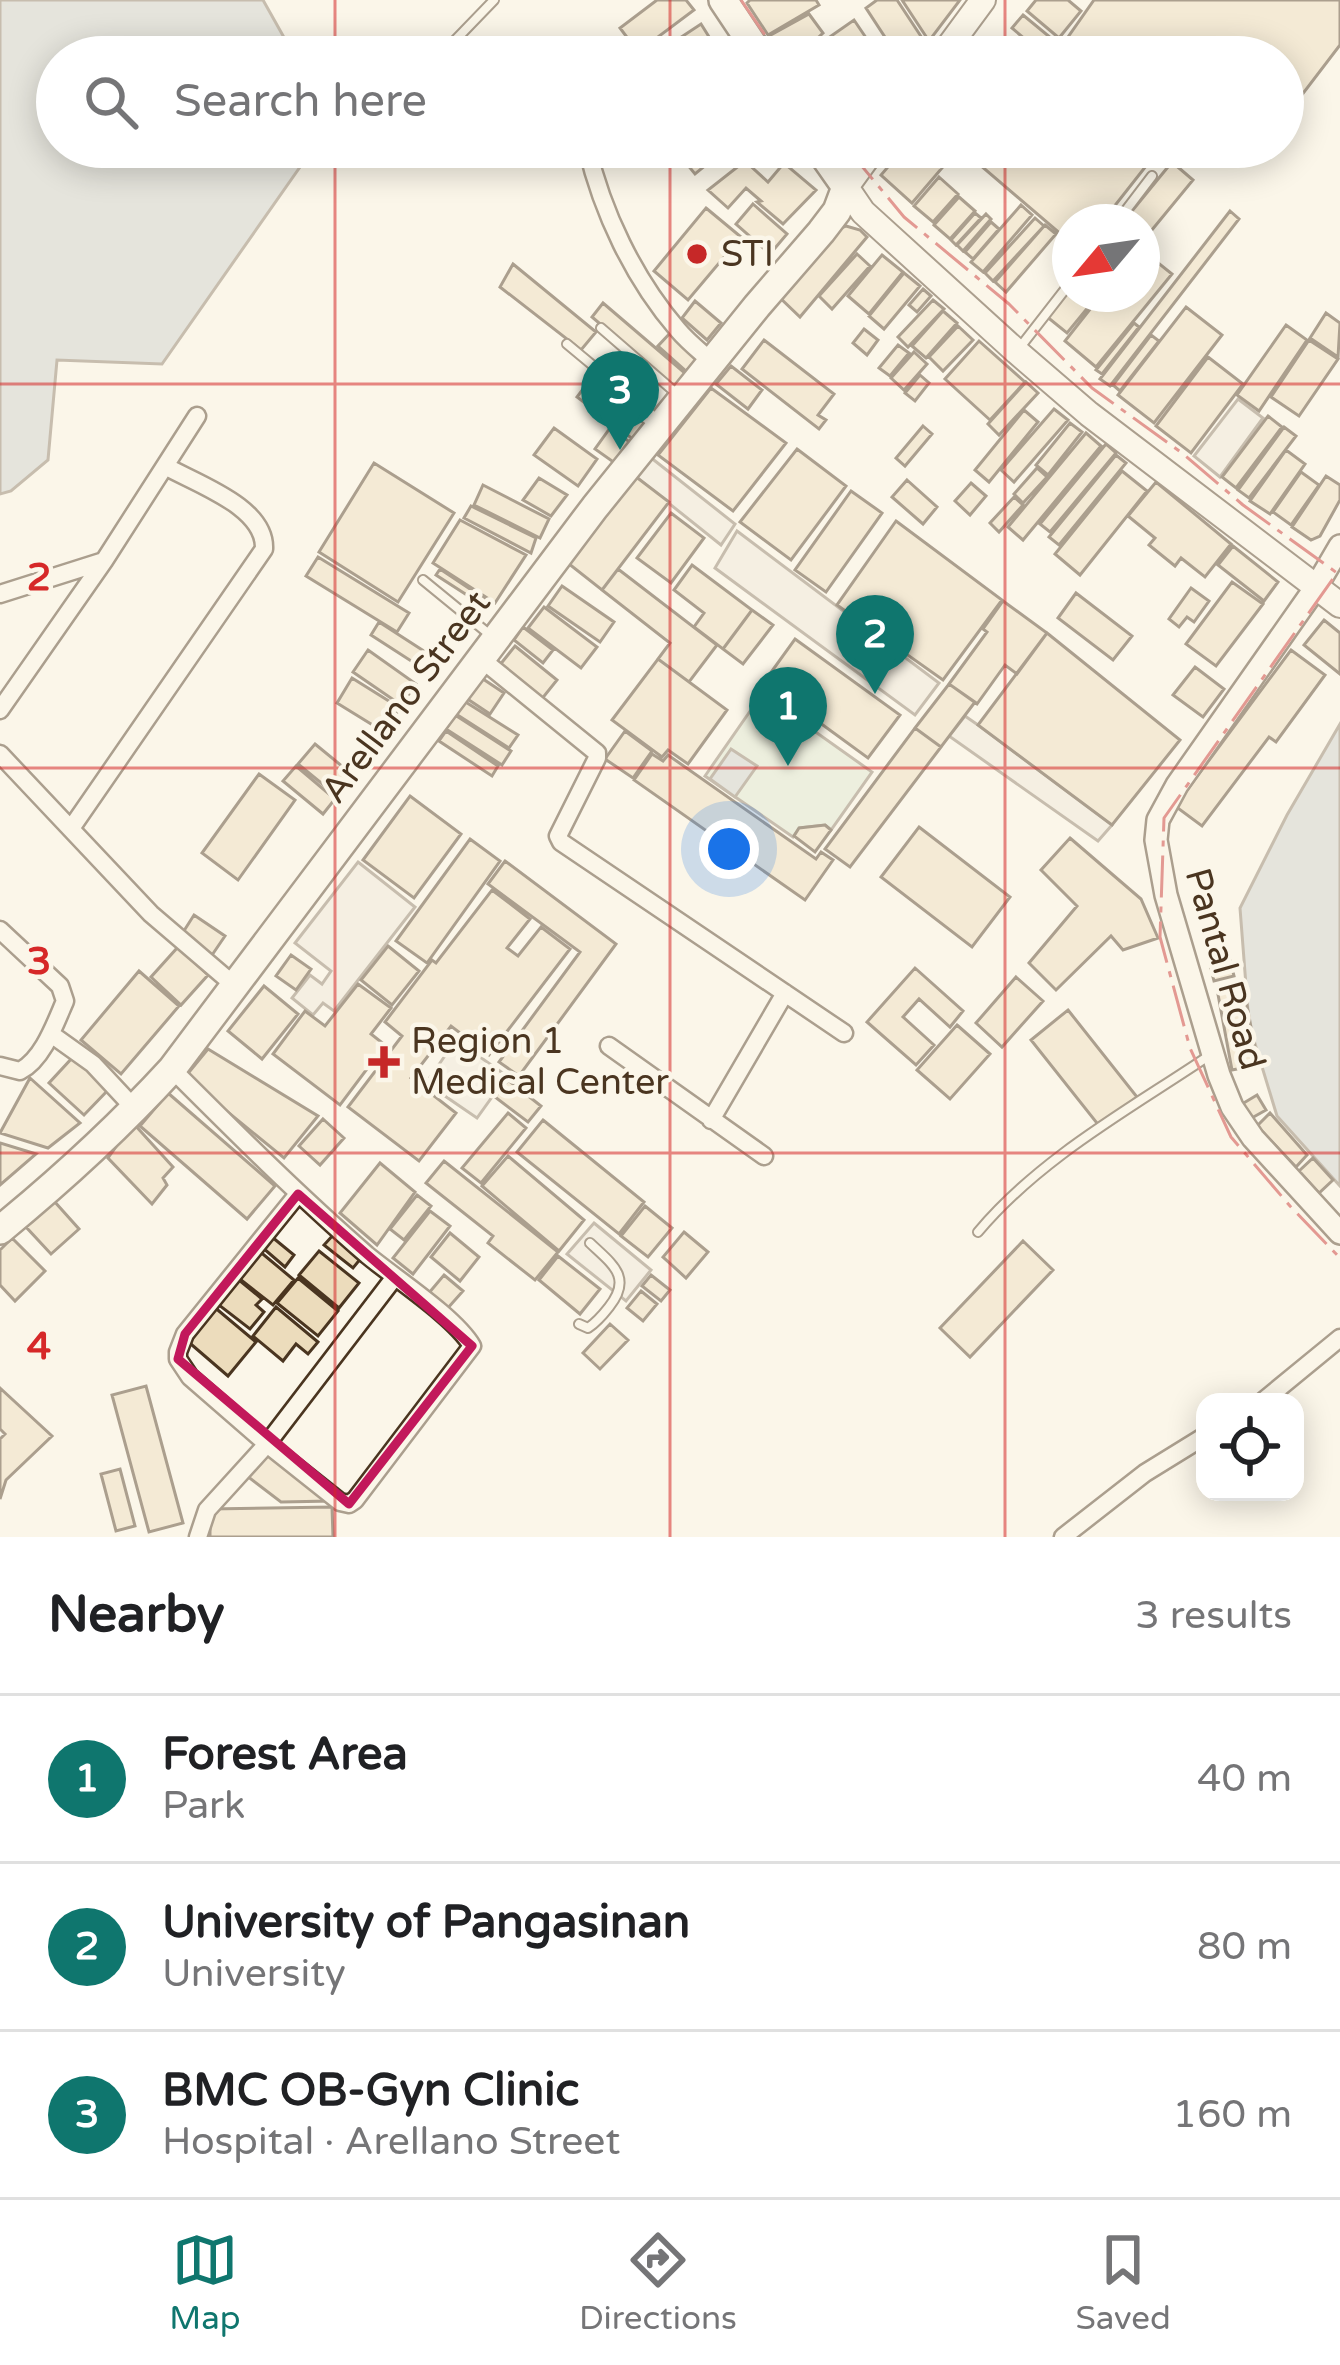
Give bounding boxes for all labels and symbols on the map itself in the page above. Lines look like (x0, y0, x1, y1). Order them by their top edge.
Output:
north arrow (1052, 204, 1160, 312)
place label: STI (721, 233, 774, 276)
marker: STI (684, 241, 710, 267)
pin: 3 (581, 351, 659, 450)
text: 2 (27, 554, 51, 601)
street label: Arellano Street (312, 582, 500, 812)
pin: 2 (836, 595, 914, 694)
pin: 1 (749, 667, 827, 766)
your location (699, 819, 759, 879)
street label: Pantal Road (1176, 863, 1274, 1075)
text: 3 (27, 938, 51, 985)
place label: Region 1 Medical Center (411, 1020, 669, 1104)
marker: Region 1 Medical Center (368, 1046, 400, 1078)
text: 4 (27, 1323, 51, 1370)

